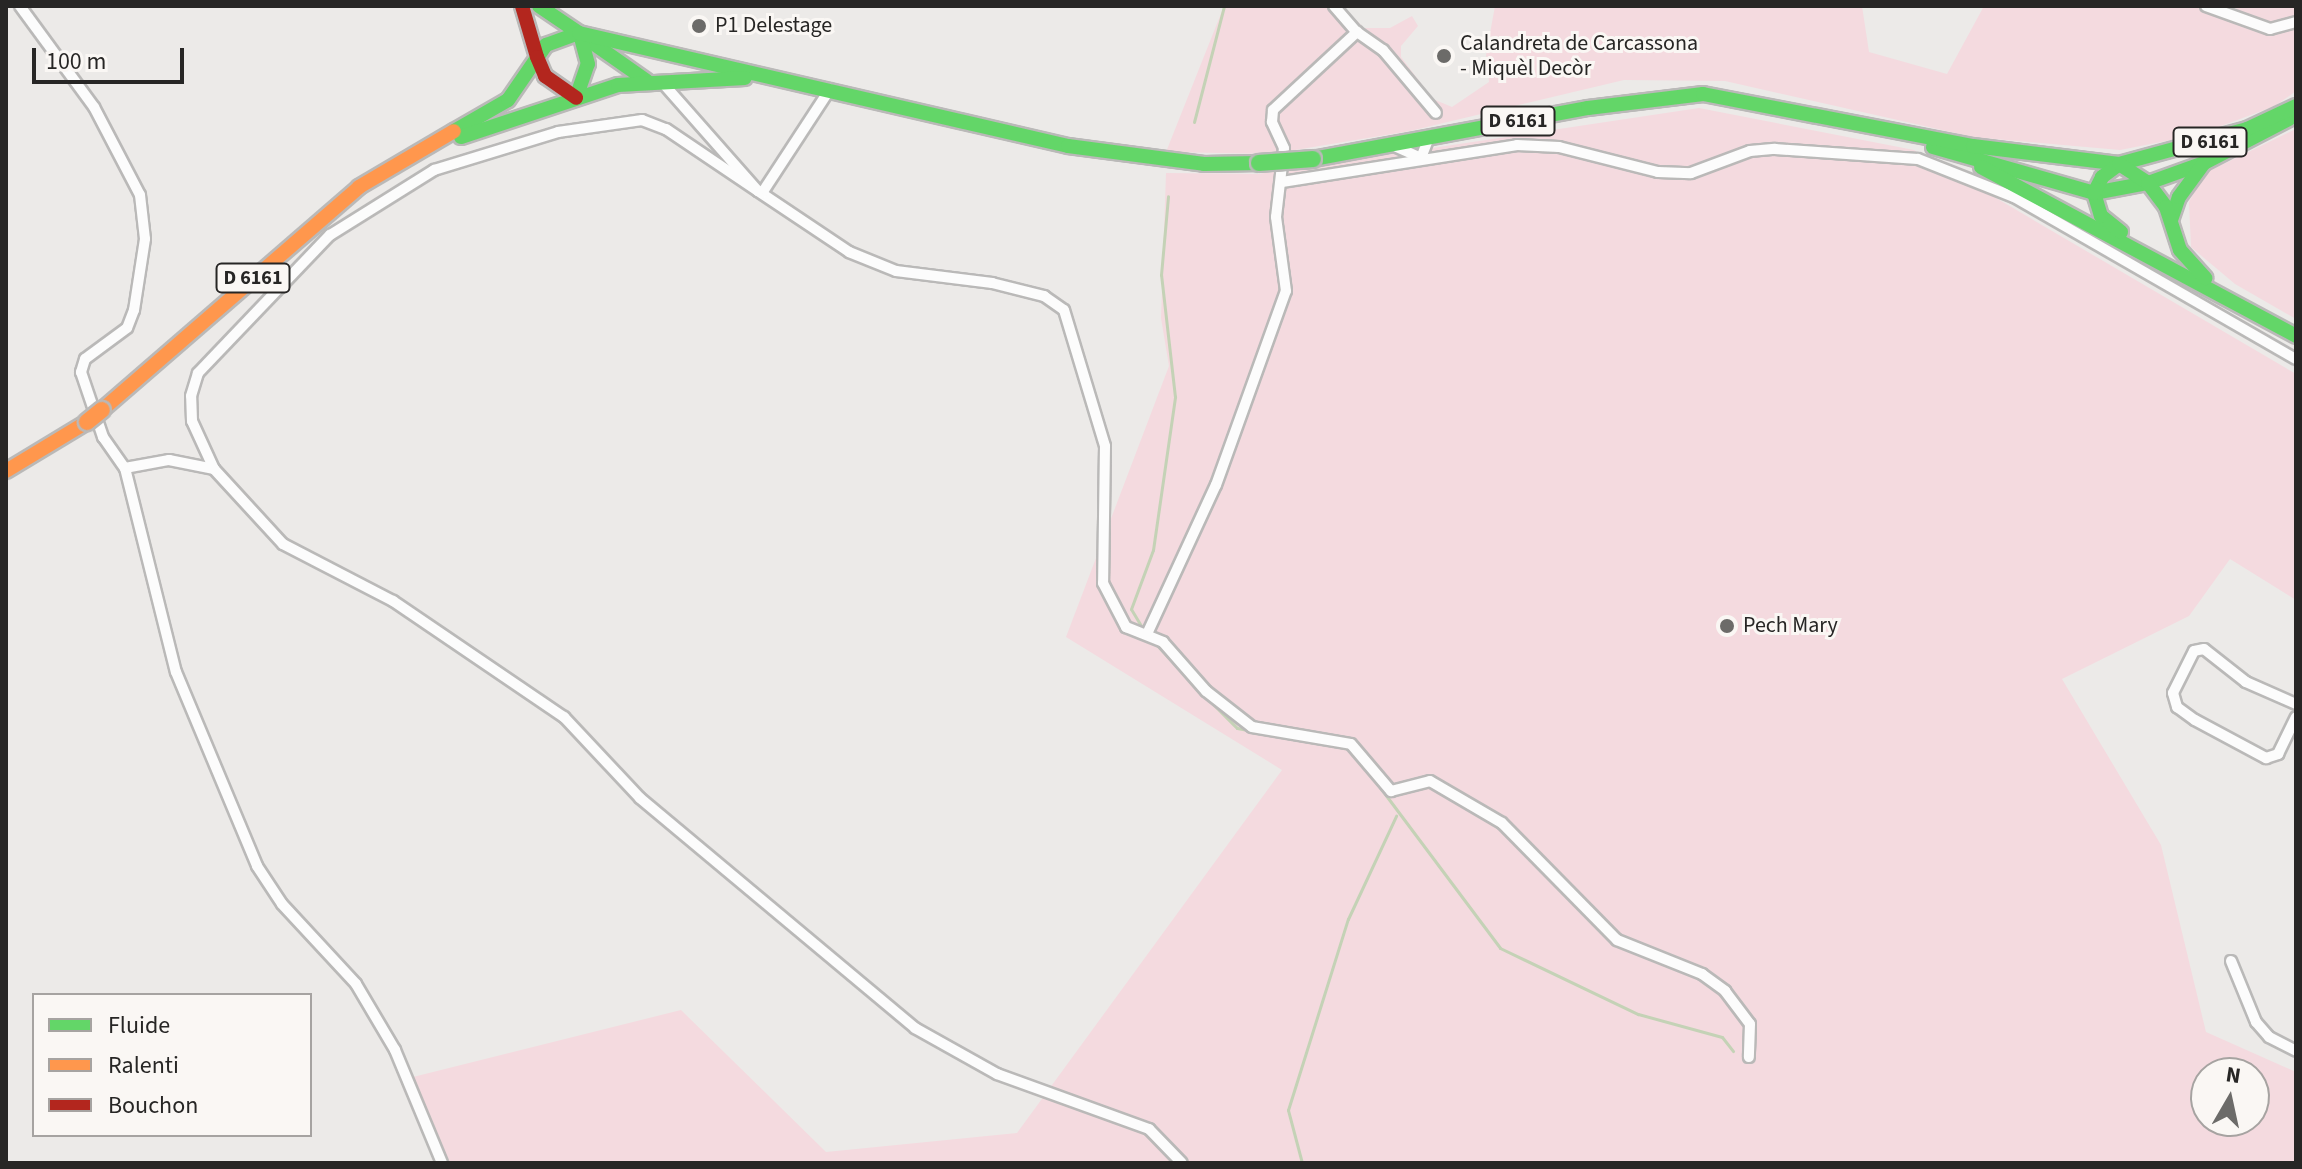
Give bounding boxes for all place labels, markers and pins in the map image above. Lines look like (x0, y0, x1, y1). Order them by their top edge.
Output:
place label: P1 Delestage (715, 13, 832, 39)
marker: P1 Delestage (690, 17, 708, 35)
place label: Calandreta de Carcassona - Miquèl Decòr (1460, 30, 1698, 82)
marker: Calandreta de Carcassona - Miquèl Decòr (1435, 47, 1453, 65)
place label: Pech Mary (1743, 613, 1838, 639)
marker: Pech Mary (1718, 617, 1736, 635)

